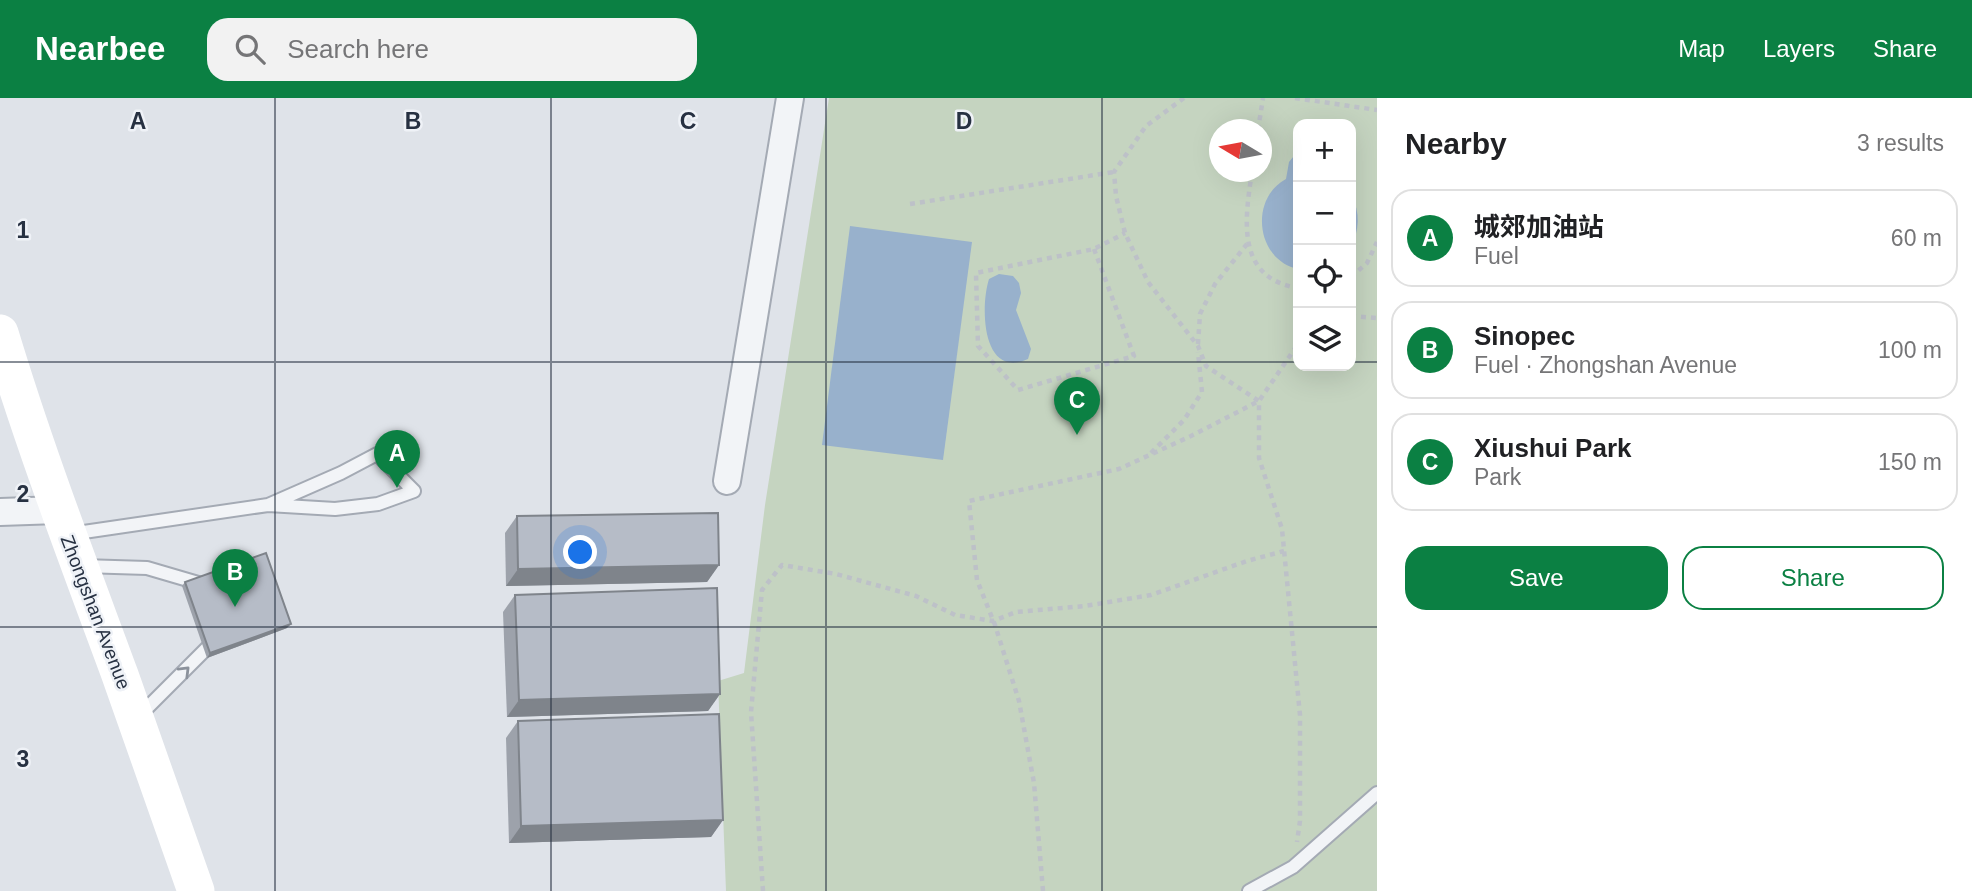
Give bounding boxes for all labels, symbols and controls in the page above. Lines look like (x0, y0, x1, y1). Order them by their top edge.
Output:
search box (207, 18, 697, 81)
text: Nearbee (35, 30, 165, 67)
icon: search (231, 30, 269, 68)
text: Search here (287, 34, 429, 64)
text: Map (1678, 35, 1725, 62)
text: Layers (1763, 35, 1835, 62)
text: Share (1873, 35, 1937, 62)
text: A (130, 108, 146, 134)
text: B (405, 108, 421, 134)
text: C (680, 108, 696, 134)
text: D (956, 108, 972, 134)
north arrow (1209, 119, 1272, 182)
map controls (1293, 119, 1356, 371)
button: + (1293, 119, 1356, 182)
text: Nearby (1405, 127, 1507, 160)
text: 3 results (1857, 130, 1944, 156)
button: − (1293, 182, 1356, 245)
text: 城郊加油站 (1474, 212, 1604, 242)
text: 1 (17, 217, 30, 243)
text: A (1422, 225, 1438, 251)
text: 60 m (1891, 225, 1942, 251)
text: Fuel (1474, 243, 1519, 269)
button: locate (1293, 245, 1356, 308)
button: layers (1293, 308, 1356, 371)
text: Sinopec (1474, 321, 1575, 351)
text: B (1422, 337, 1438, 363)
text: 100 m (1878, 337, 1942, 363)
text: Fuel · Zhongshan Avenue (1474, 352, 1737, 378)
pin: C (1054, 377, 1100, 435)
pin: A (374, 430, 420, 488)
text: Xiushui Park (1474, 433, 1632, 463)
text: C (1422, 449, 1438, 475)
text: 150 m (1878, 449, 1942, 475)
text: Park (1474, 464, 1521, 490)
text: 2 (17, 481, 29, 507)
street label: Zhongshan Avenue (56, 532, 135, 692)
your location (563, 535, 597, 569)
button: Save (1405, 546, 1668, 610)
button: Share (1682, 546, 1944, 610)
pin: B (212, 549, 258, 607)
one-way arrow (176, 666, 189, 679)
text: 3 (17, 746, 29, 772)

